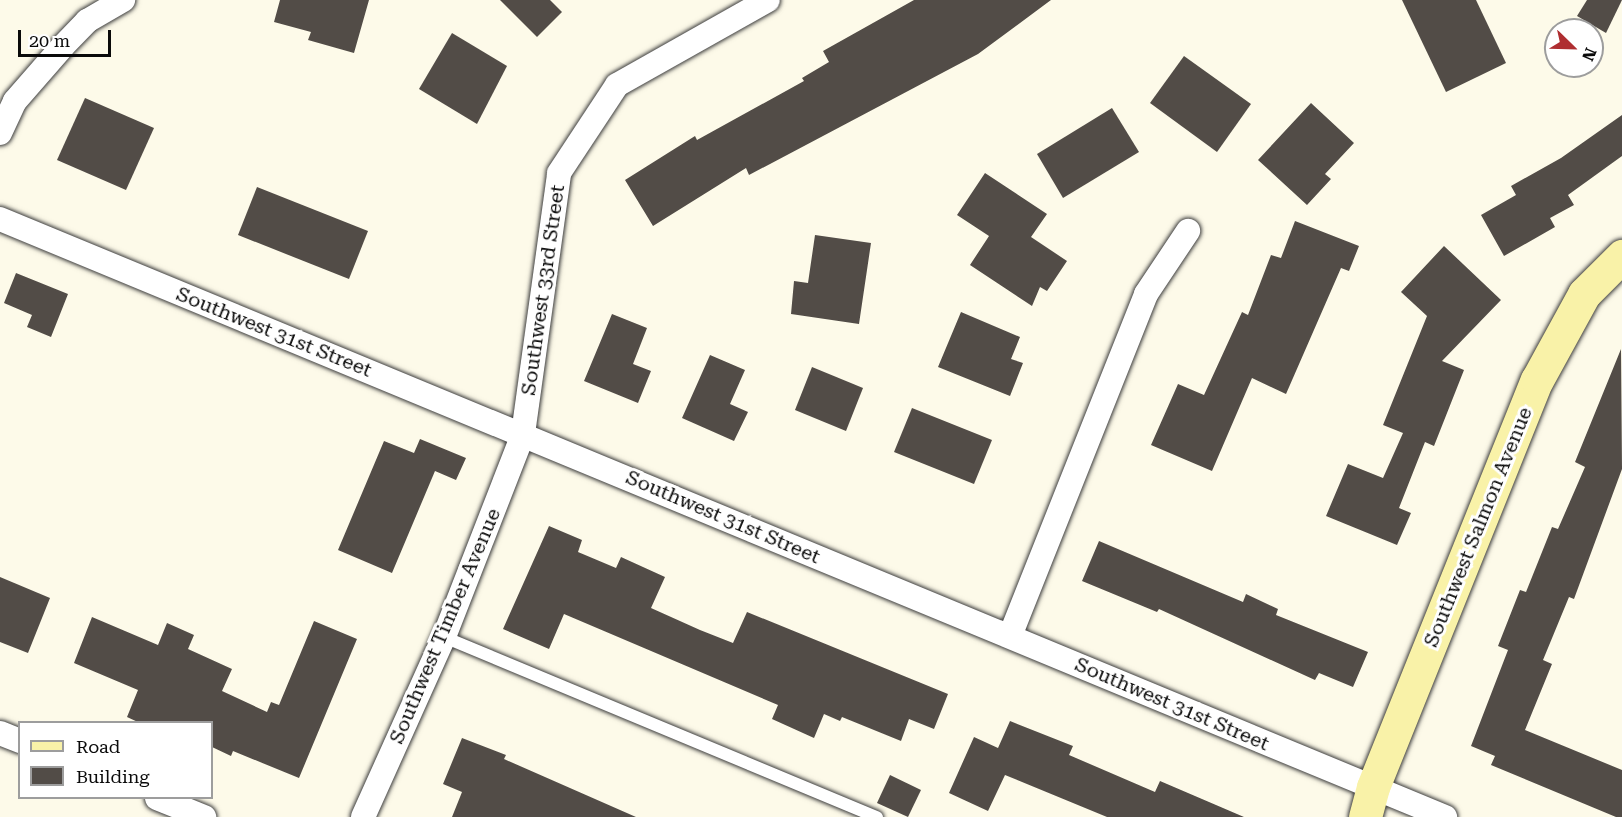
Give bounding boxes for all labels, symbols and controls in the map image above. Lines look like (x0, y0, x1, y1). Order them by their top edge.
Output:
scale bar (21, 18, 114, 56)
north arrow (1544, 18, 1604, 78)
text: 20 m (29, 30, 70, 51)
text: N (1578, 45, 1600, 64)
street label: Southwest 33rd Street (516, 183, 570, 397)
street label: Southwest 31st Street (173, 282, 375, 382)
street label: Southwest Salmon Avenue (1419, 404, 1537, 650)
street label: Southwest 31st Street (622, 465, 824, 569)
street label: Southwest Timber Avenue (384, 505, 506, 747)
street label: Southwest 31st Street (1071, 652, 1273, 756)
legend (18, 721, 213, 799)
text: Road (76, 736, 120, 757)
text: Building (76, 766, 150, 787)

